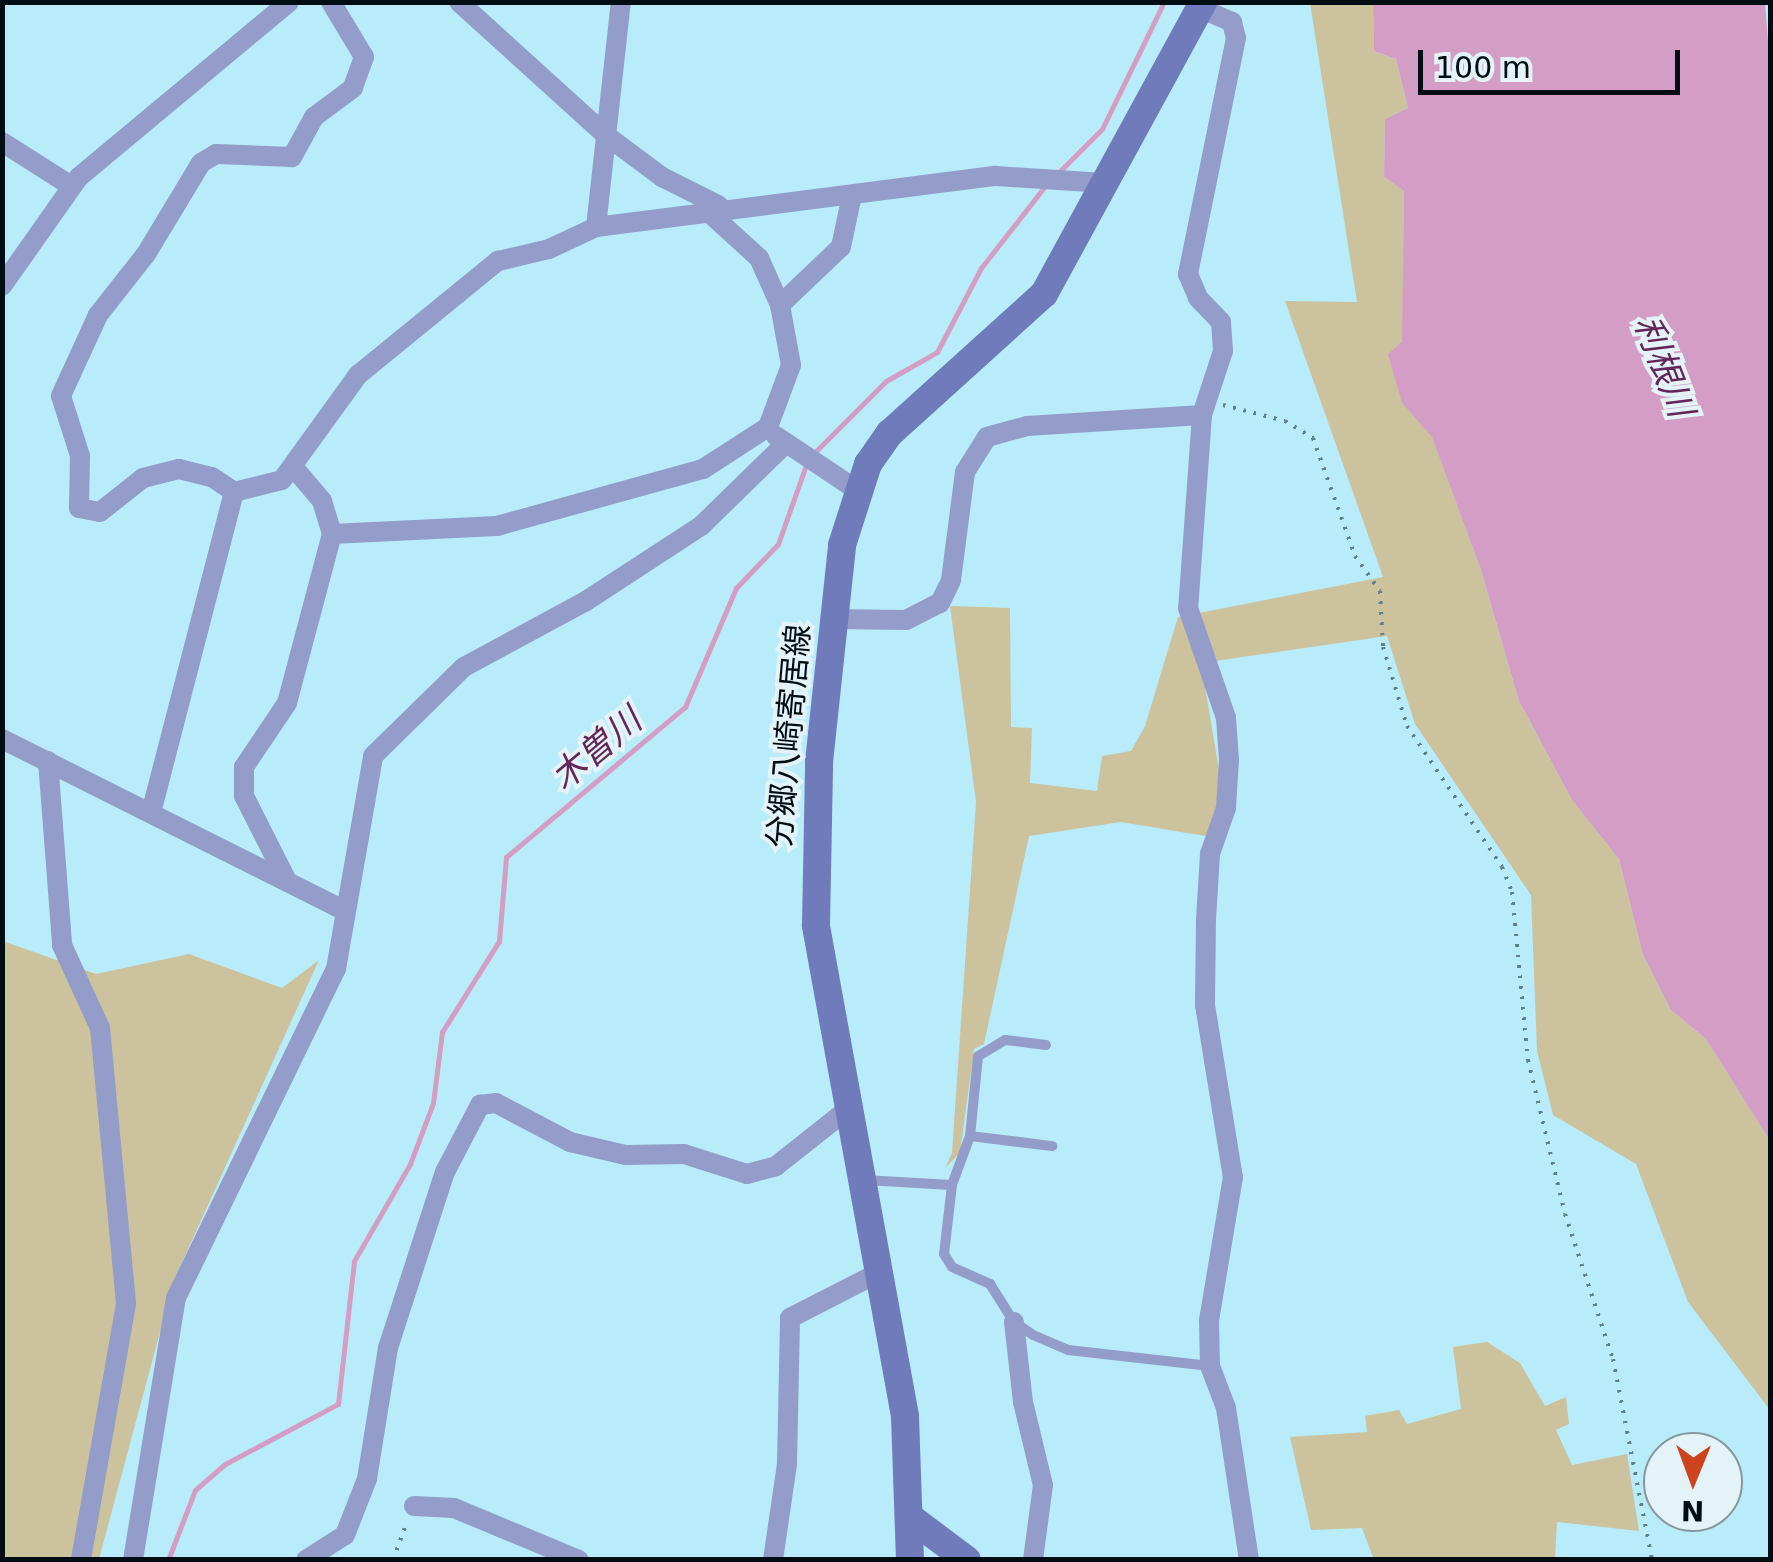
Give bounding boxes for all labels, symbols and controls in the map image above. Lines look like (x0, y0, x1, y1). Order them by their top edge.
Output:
scale bar (1423, 30, 1686, 92)
text: 100 m (1435, 50, 1531, 85)
water label: 利根川 (1626, 309, 1702, 423)
street label: 分郷八崎寄居線 (760, 623, 818, 849)
water label: 木曽川 (542, 699, 650, 799)
north arrow (1643, 1432, 1743, 1532)
text: N (1680, 1494, 1705, 1527)

